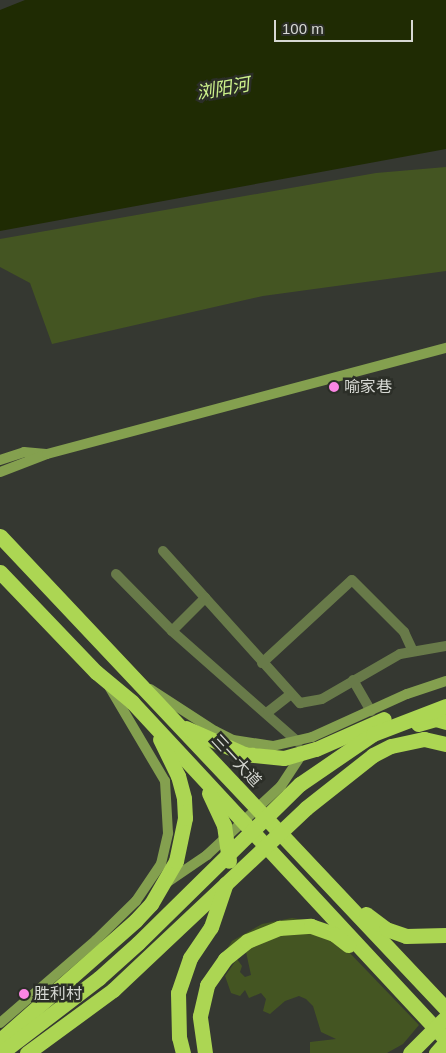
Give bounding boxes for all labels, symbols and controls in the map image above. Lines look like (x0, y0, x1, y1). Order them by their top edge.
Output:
scale bar (276, 10, 415, 42)
text: 100 m (282, 20, 324, 37)
water label: 浏阳河 (195, 74, 251, 104)
place label: 喻家巷 (344, 377, 392, 397)
marker: 喻家巷 (328, 381, 340, 393)
street label: 三一大道 (207, 731, 265, 791)
place label: 胜利村 (34, 984, 82, 1004)
marker: 胜利村 (18, 988, 30, 1000)

